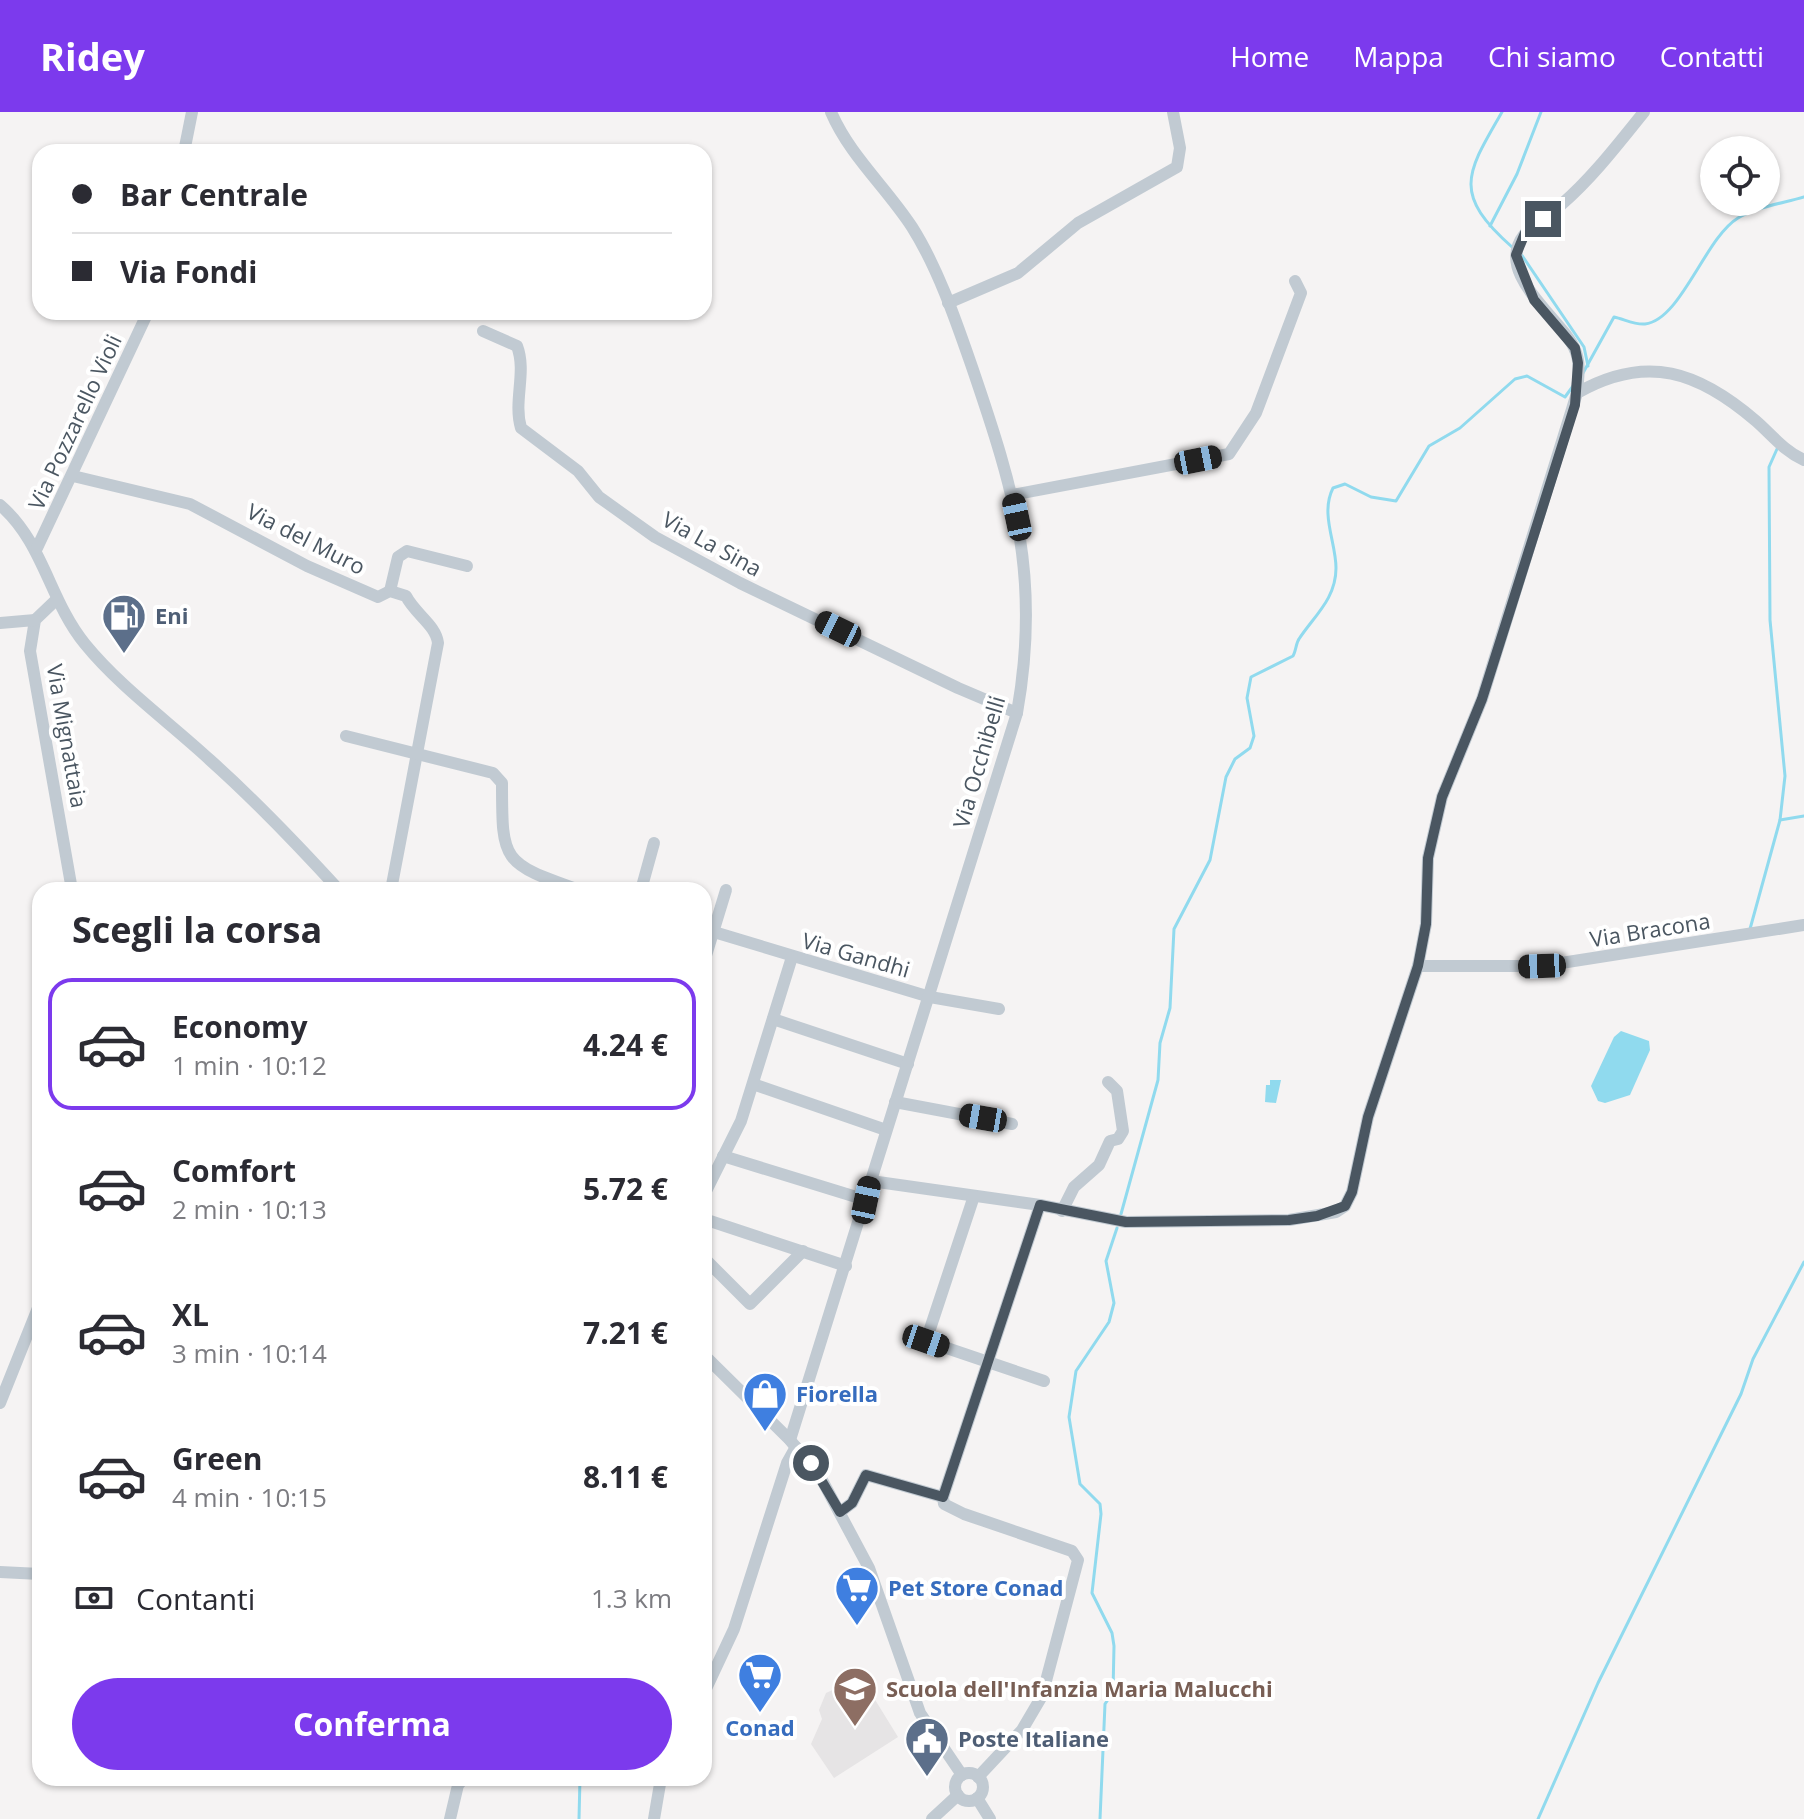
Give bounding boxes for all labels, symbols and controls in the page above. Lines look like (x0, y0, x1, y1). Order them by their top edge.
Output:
text: Ridey (40, 30, 145, 82)
text: Home (1230, 37, 1309, 75)
text: Mappa (1353, 37, 1444, 75)
text: Chi siamo (1488, 37, 1616, 75)
text: Contatti (1660, 37, 1764, 75)
map controls (1700, 136, 1780, 216)
button: locate (1700, 136, 1780, 216)
text: Bar Centrale (120, 174, 308, 215)
route end (1525, 201, 1561, 237)
text: Via Fondi (120, 251, 257, 292)
street label: Via Pozzarello Violi (20, 329, 128, 514)
car (1172, 444, 1224, 476)
car (1000, 491, 1034, 543)
street label: Via del Muro (242, 495, 371, 581)
street label: Via La Sina (657, 503, 768, 583)
fuel station icon: Eni (100, 592, 148, 655)
place label: Eni (155, 600, 189, 630)
car (811, 608, 865, 650)
street label: Via Mignattaia (41, 662, 95, 810)
street label: Via Occhibelli (945, 692, 1011, 831)
text: Scegli la corsa (72, 905, 322, 954)
street label: Via Bracona (1587, 905, 1712, 953)
street label: Via Gandhi (799, 924, 914, 984)
car (1518, 953, 1566, 979)
text: Economy (172, 1006, 308, 1047)
icon: car (76, 1008, 148, 1080)
text: 4.24 € (583, 1024, 668, 1065)
text: 1 min · 10:12 (172, 1047, 327, 1083)
car (957, 1102, 1009, 1134)
text: Comfort (172, 1150, 296, 1191)
icon: car (76, 1152, 148, 1224)
text: 5.72 € (583, 1168, 668, 1209)
car (849, 1174, 883, 1226)
text: 2 min · 10:13 (172, 1191, 327, 1227)
text: XL (172, 1294, 209, 1335)
icon: car (76, 1296, 148, 1368)
text: 7.21 € (583, 1312, 668, 1353)
car (899, 1322, 953, 1360)
text: 3 min · 10:14 (172, 1335, 327, 1371)
shop icon: Fiorella (741, 1370, 789, 1433)
place label: Fiorella (796, 1378, 878, 1408)
text: Green (172, 1438, 263, 1479)
icon: car (76, 1440, 148, 1512)
route start (793, 1445, 829, 1481)
text: 8.11 € (583, 1456, 668, 1497)
text: 4 min · 10:15 (172, 1479, 327, 1515)
supermarket icon: Pet Store Conad (833, 1564, 881, 1627)
place label: Pet Store Conad (888, 1572, 1063, 1602)
icon: cash (72, 1576, 116, 1620)
text: Contanti (136, 1578, 255, 1619)
text: 1.3 km (591, 1580, 672, 1616)
supermarket icon: Conad (736, 1651, 784, 1714)
school or university icon: Scuola dell'Infanzia Maria Malucchi (831, 1665, 879, 1728)
place label: Scuola dell'Infanzia Maria Malucchi (886, 1673, 1273, 1703)
button: Conferma (72, 1678, 672, 1770)
place label: Conad (725, 1712, 795, 1742)
public building icon: Poste Italiane (903, 1715, 951, 1778)
place label: Poste Italiane (958, 1723, 1109, 1753)

